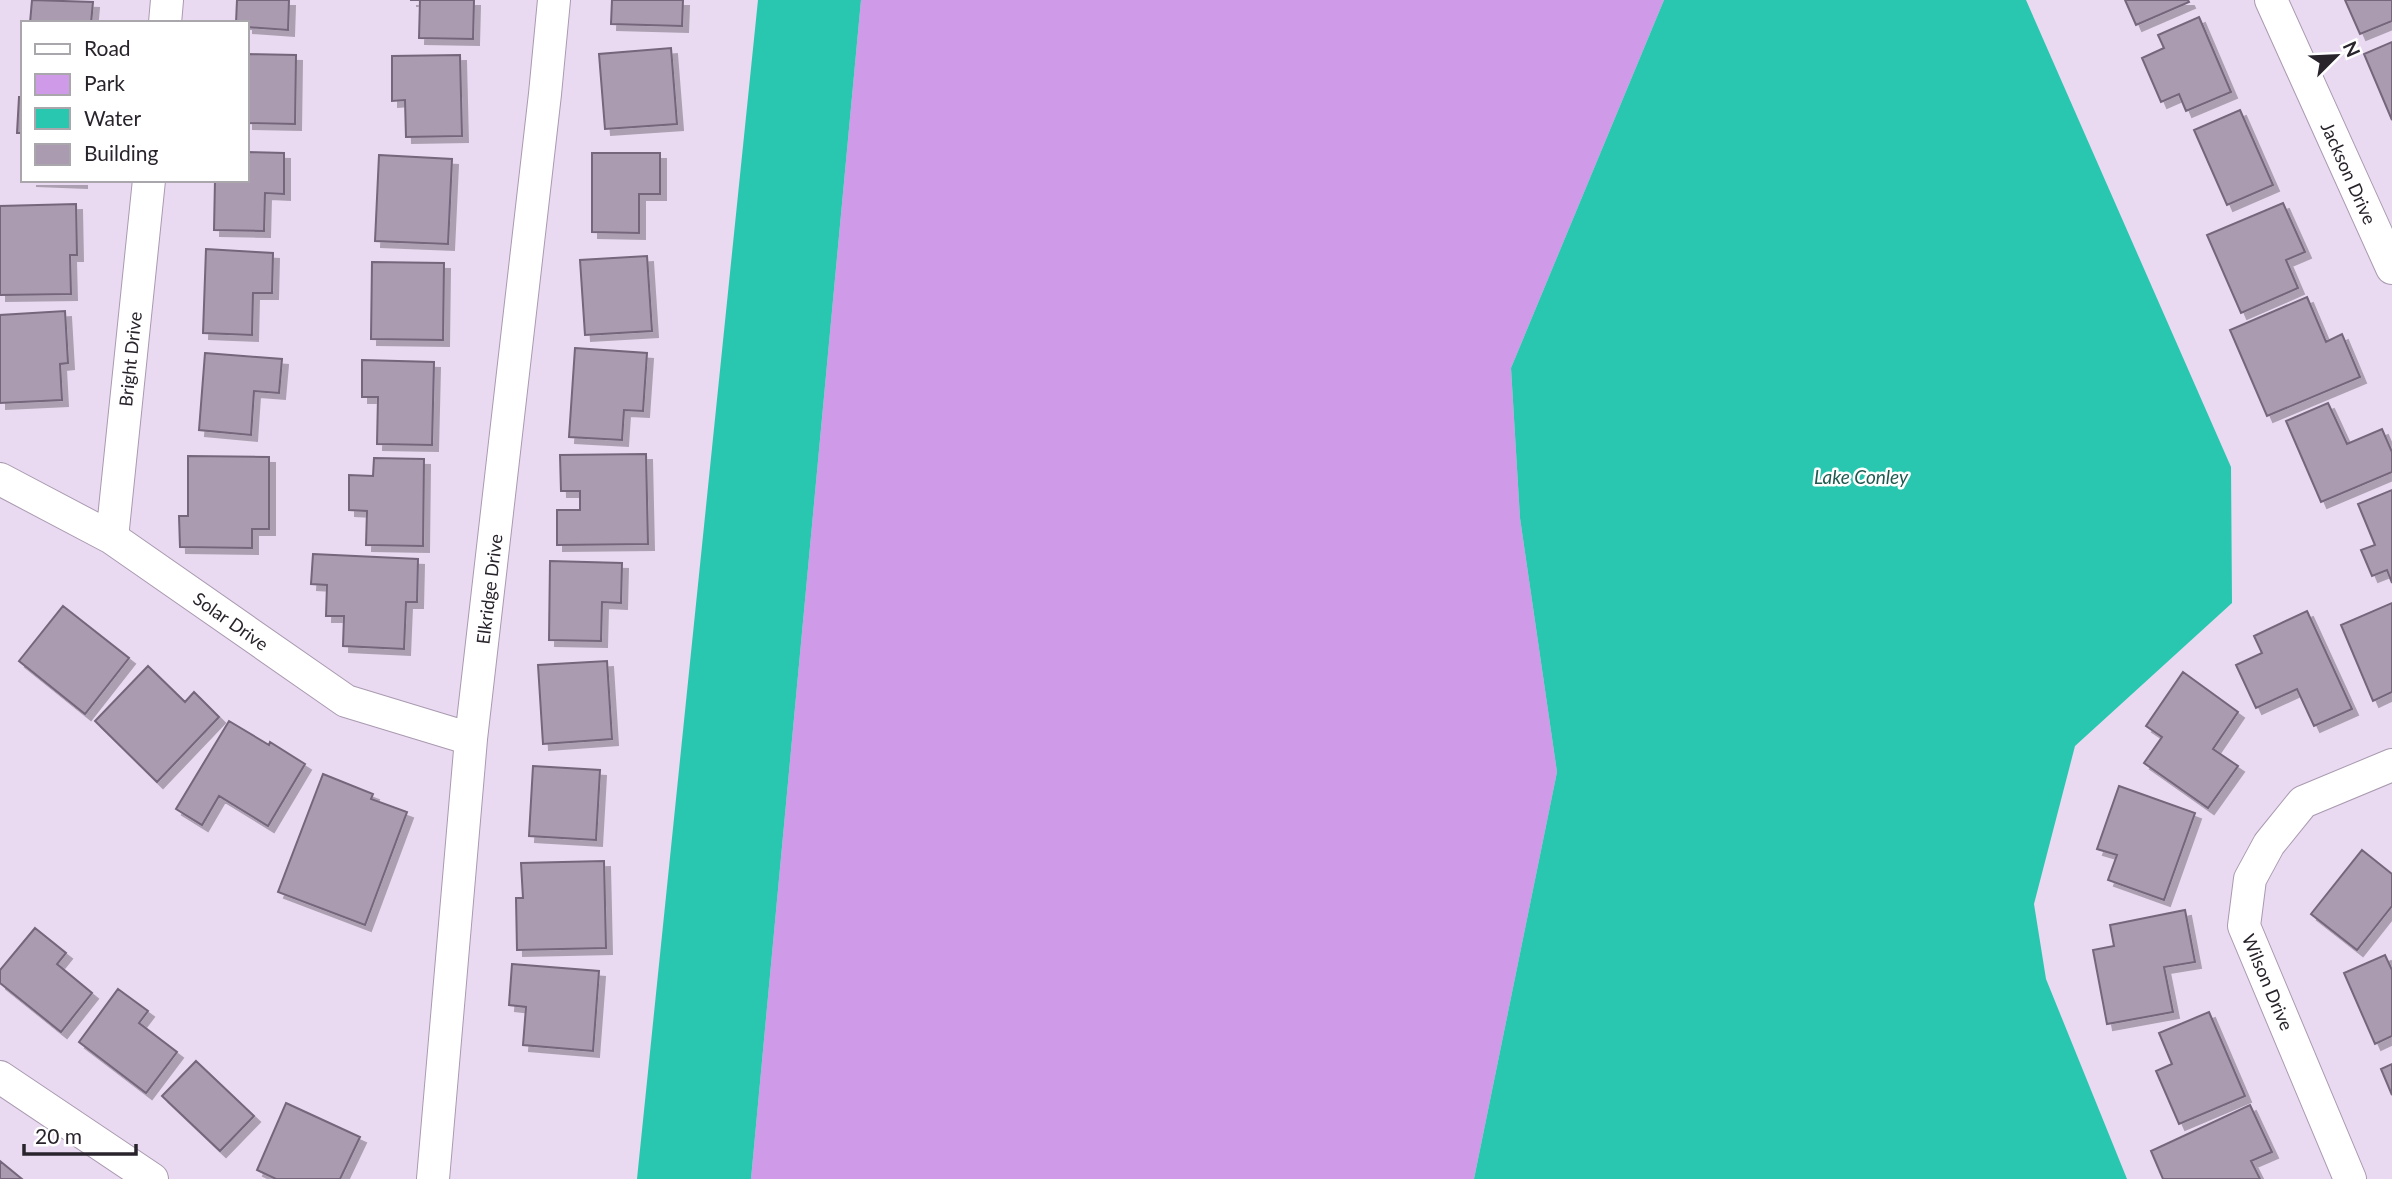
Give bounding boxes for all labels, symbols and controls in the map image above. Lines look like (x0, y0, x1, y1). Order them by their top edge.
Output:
legend (21, 21, 248, 182)
north arrow (2301, 21, 2371, 91)
text: Road (84, 35, 131, 60)
text: N (2339, 38, 2365, 60)
text: Park (84, 70, 125, 95)
text: Water (84, 105, 141, 130)
street label: Jackson Drive (2317, 119, 2381, 227)
text: Building (84, 140, 159, 165)
street label: Bright Drive (114, 310, 146, 408)
water label: Lake Conley (1814, 465, 1909, 488)
street label: Elkridge Drive (471, 533, 507, 645)
street label: Solar Drive (189, 587, 273, 655)
street label: Wilson Drive (2238, 930, 2298, 1034)
scale bar (24, 1112, 136, 1156)
text: 20 m (35, 1123, 82, 1148)

